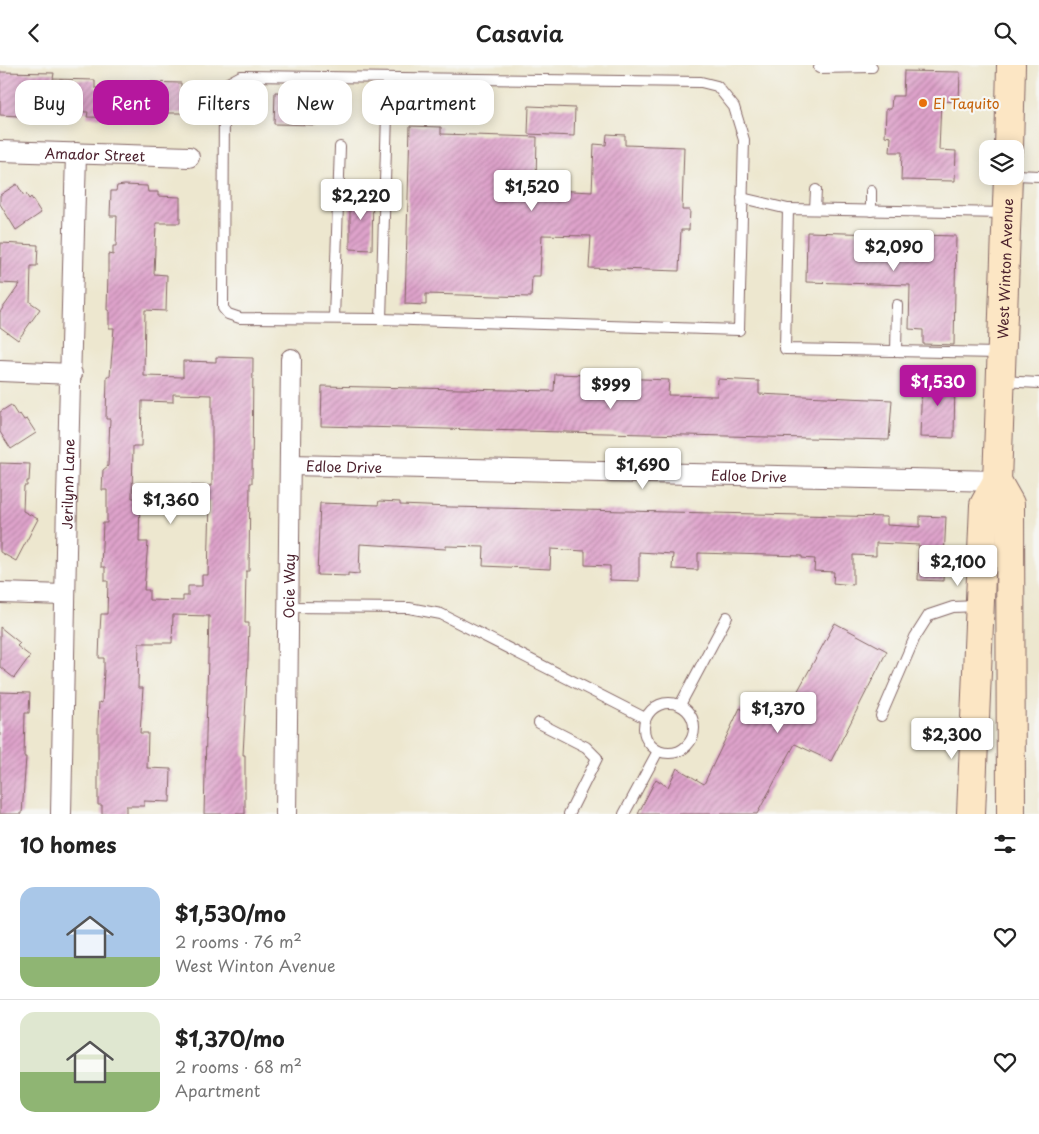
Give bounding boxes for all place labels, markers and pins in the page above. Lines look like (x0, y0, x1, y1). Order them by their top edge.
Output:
place label: El Taquito (933, 93, 1000, 114)
marker: El Taquito (917, 97, 929, 109)
pin: $1,520 (491, 169, 573, 212)
pin: $2,220 (320, 179, 402, 221)
pin: $2,090 (853, 229, 935, 272)
pin: $1,530 (897, 365, 979, 407)
pin: $999 (581, 367, 641, 410)
pin: $1,690 (602, 447, 684, 490)
pin: $1,360 (130, 483, 212, 525)
pin: $2,100 (917, 545, 999, 587)
pin: $1,370 (737, 691, 819, 734)
pin: $2,300 (911, 717, 993, 760)

